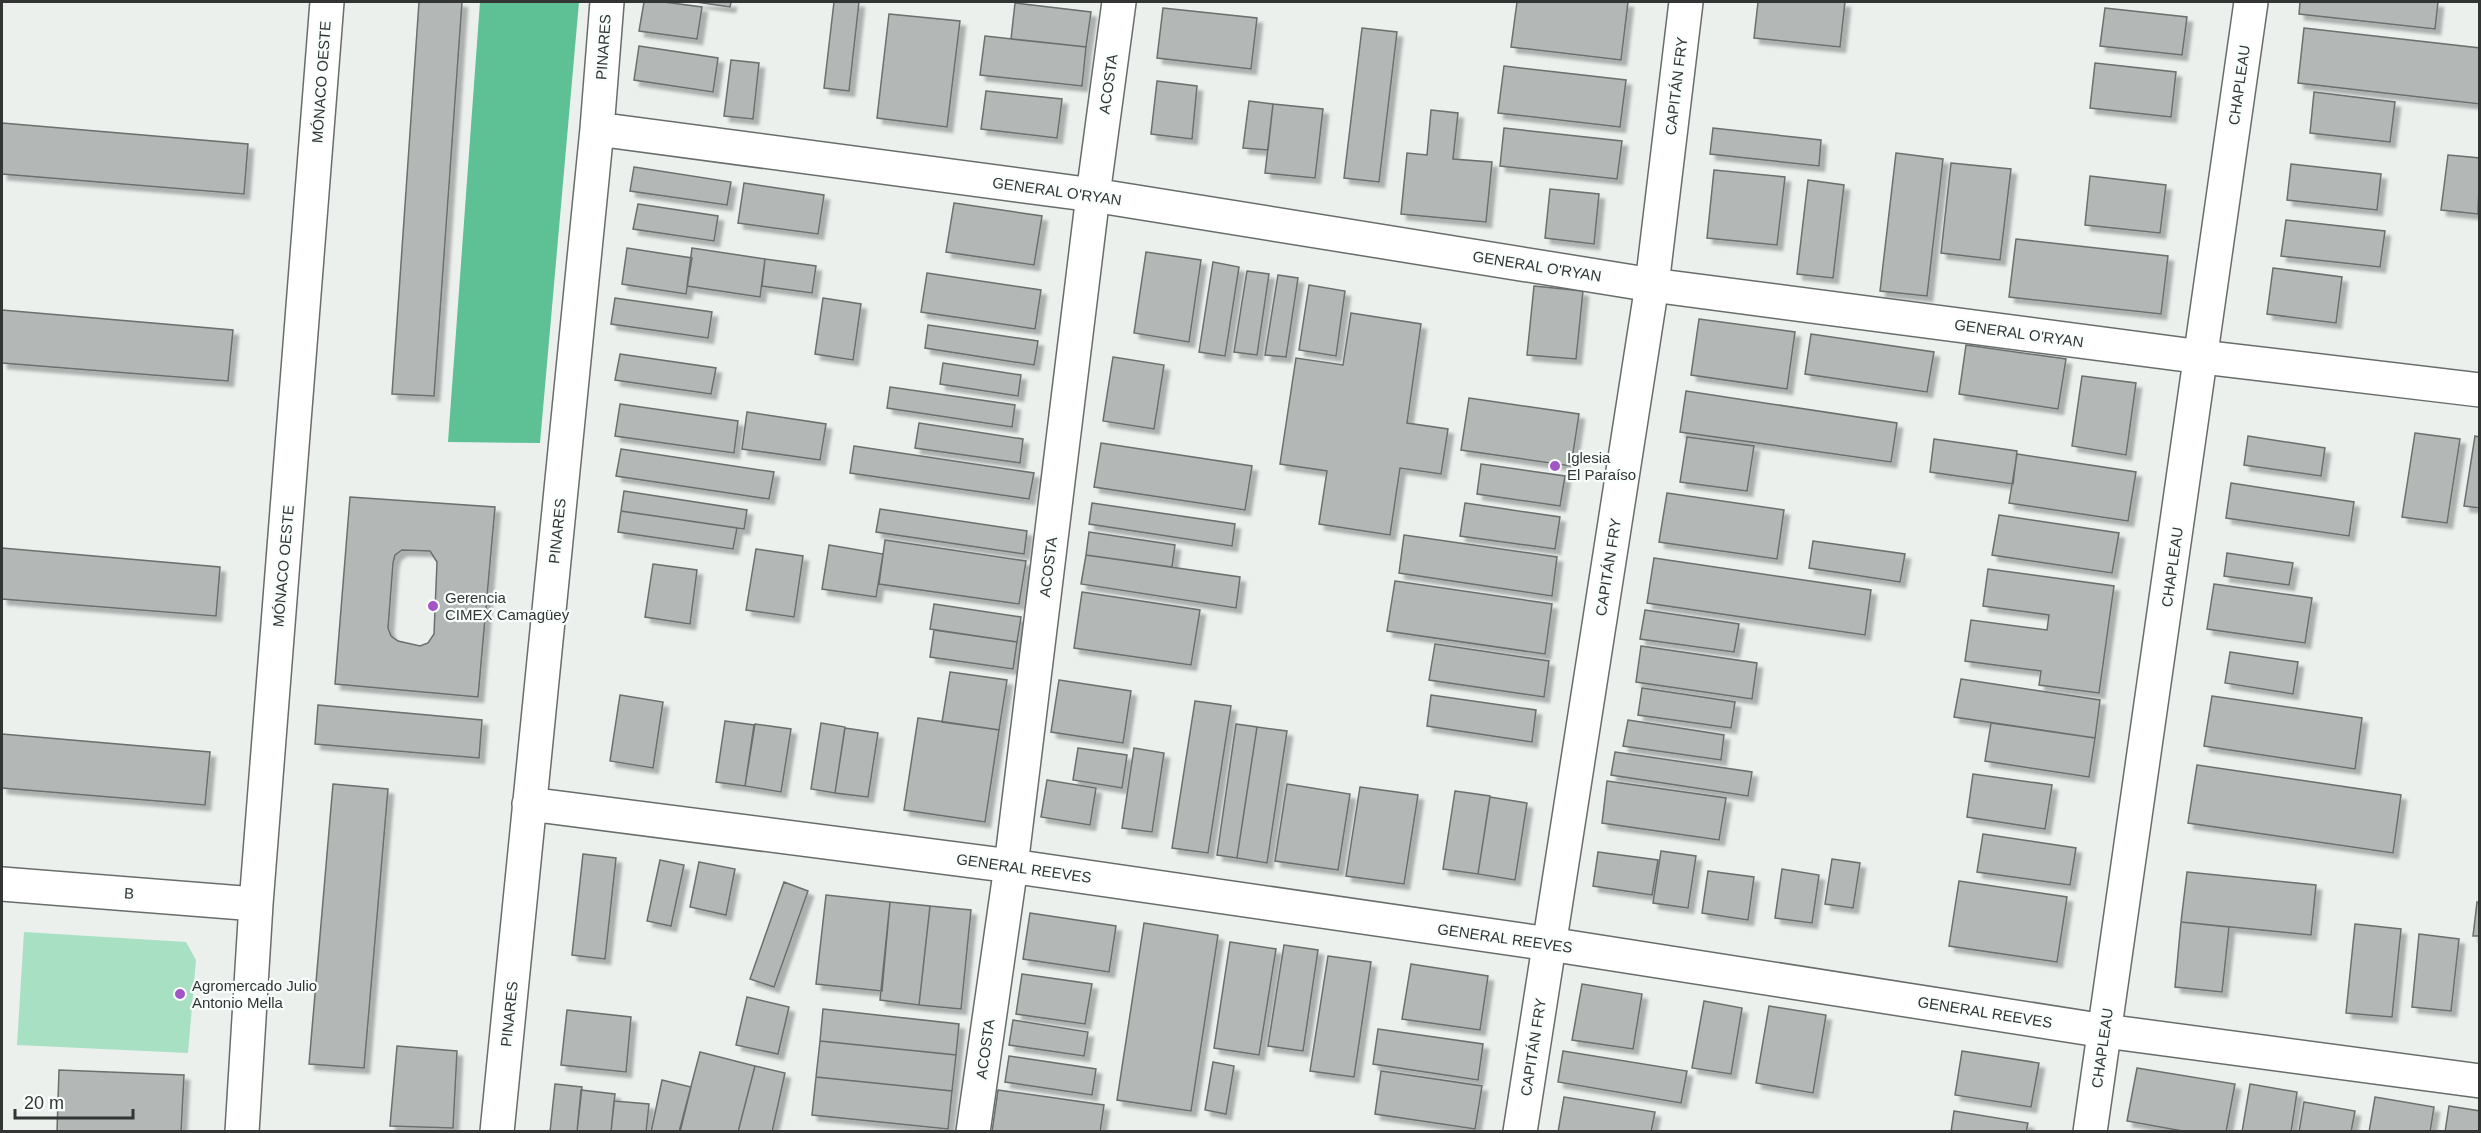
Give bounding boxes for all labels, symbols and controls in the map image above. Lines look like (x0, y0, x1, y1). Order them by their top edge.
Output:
street label: PINARES (592, 14, 614, 80)
street label: MÓNACO OESTE (308, 20, 334, 144)
street label: CAPITÁN FRY (1662, 36, 1690, 136)
street label: CHAPLEAU (2225, 44, 2253, 126)
street label: ACOSTA (1095, 53, 1121, 115)
street label: GENERAL O'RYAN (991, 174, 1123, 208)
street label: GENERAL O'RYAN (1471, 247, 1603, 285)
street label: GENERAL O'RYAN (1953, 316, 2085, 350)
place label: Iglesia El Paraíso (1567, 449, 1636, 483)
marker: Iglesia El Paraíso (1548, 459, 1562, 473)
street label: PINARES (545, 497, 569, 565)
street label: MÓNACO OESTE (269, 504, 297, 628)
street label: CAPITÁN FRY (1592, 517, 1624, 617)
street label: CHAPLEAU (2158, 526, 2186, 608)
street label: ACOSTA (1036, 536, 1060, 598)
place label: Gerencia CIMEX Camagüey (445, 589, 570, 623)
marker: Gerencia CIMEX Camagüey (426, 599, 440, 613)
street label: GENERAL REEVES (955, 850, 1093, 886)
street label: B (123, 884, 135, 902)
street label: GENERAL REEVES (1436, 920, 1574, 956)
place label: Agromercado Julio Antonio Mella (192, 977, 317, 1011)
street label: PINARES (497, 980, 521, 1048)
marker: Agromercado Julio Antonio Mella (173, 987, 187, 1001)
street label: GENERAL REEVES (1916, 993, 2054, 1031)
street label: CAPITÁN FRY (1517, 997, 1549, 1097)
street label: CHAPLEAU (2088, 1007, 2116, 1089)
street label: ACOSTA (972, 1018, 998, 1080)
scale bar (15, 1082, 134, 1120)
text: 20 m (24, 1093, 64, 1113)

